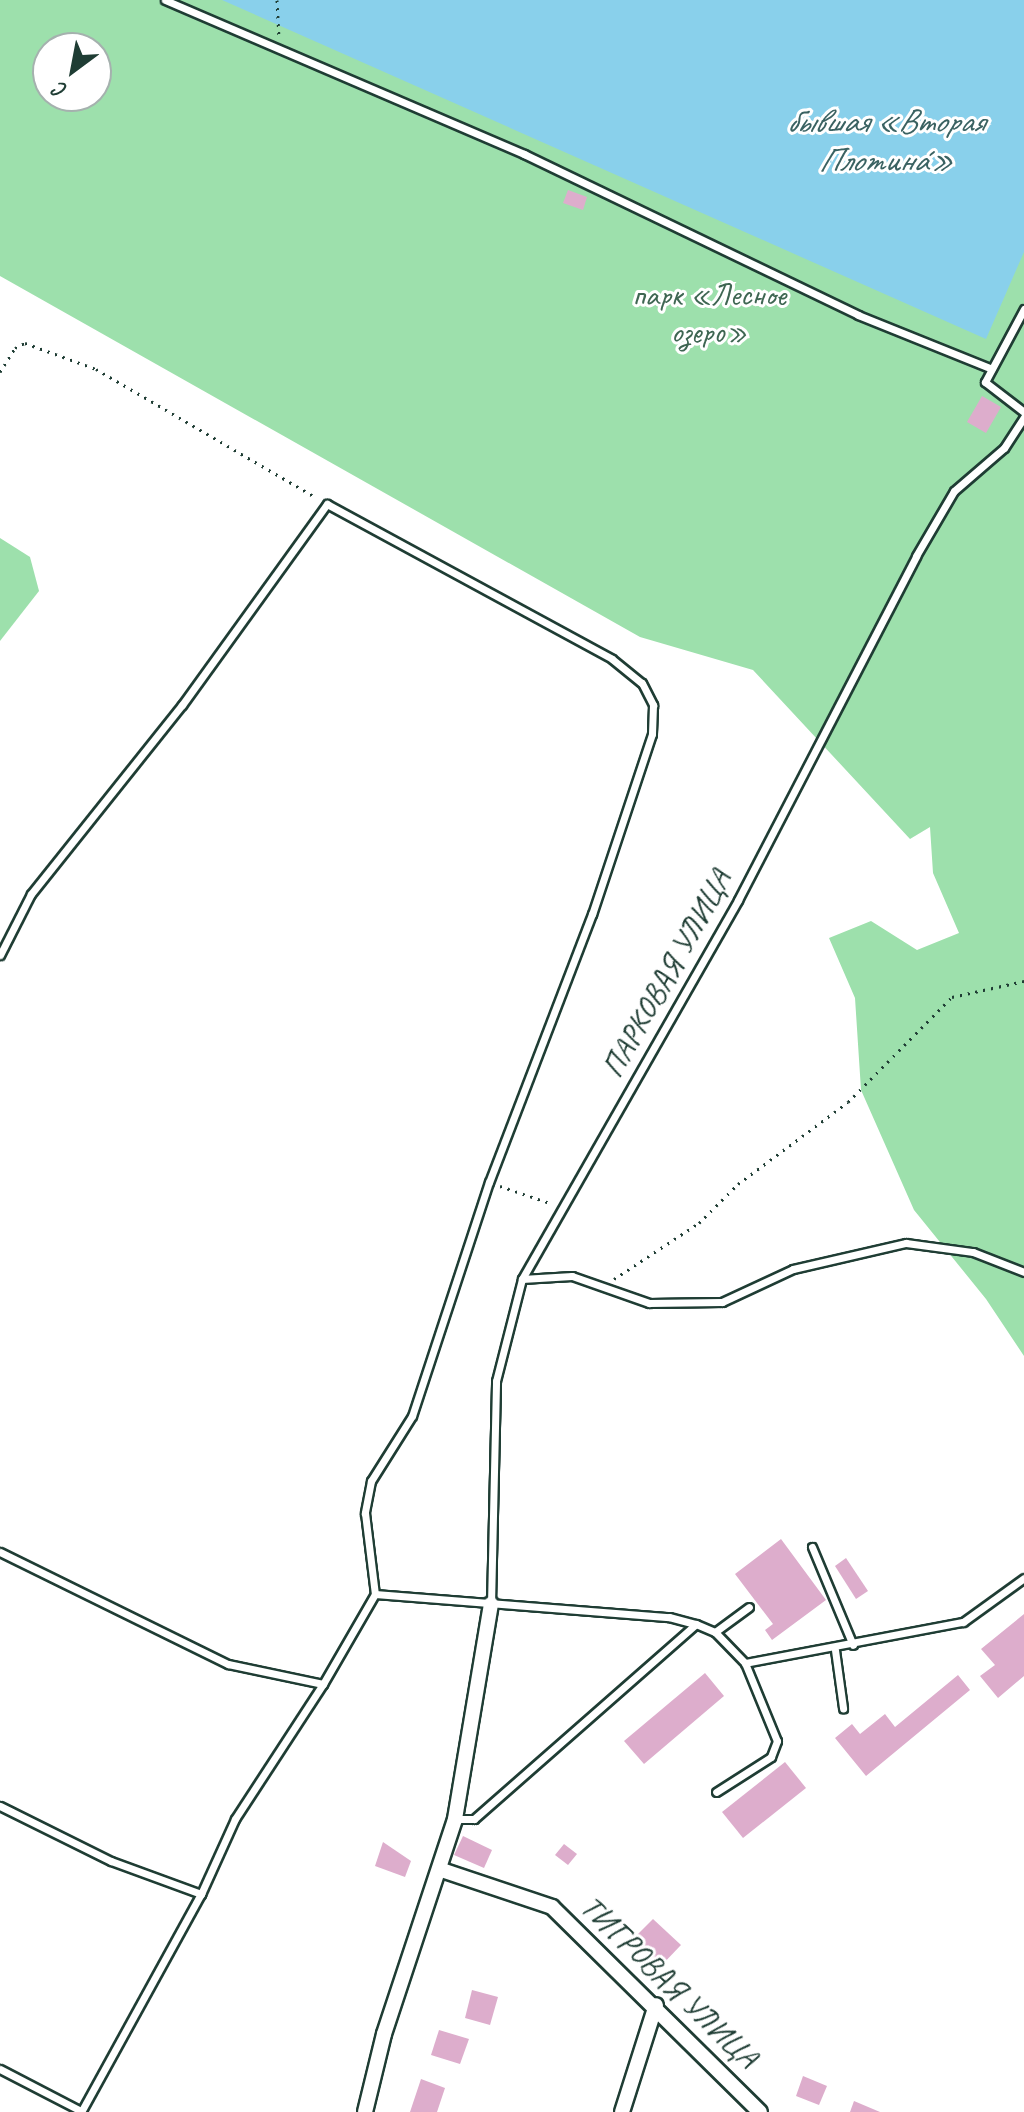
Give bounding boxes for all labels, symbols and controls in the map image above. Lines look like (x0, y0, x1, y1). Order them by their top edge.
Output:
north arrow (32, 32, 112, 112)
text: С (48, 76, 72, 105)
water label: бывшая «Вторая Плотинá» (786, 100, 984, 180)
park label: парк «Лесное озеро» (632, 277, 786, 352)
street label: ПАРКОВАЯ УЛИЦА (594, 863, 740, 1085)
street label: ТИГРОВАЯ УЛИЦА (572, 1887, 766, 2077)

